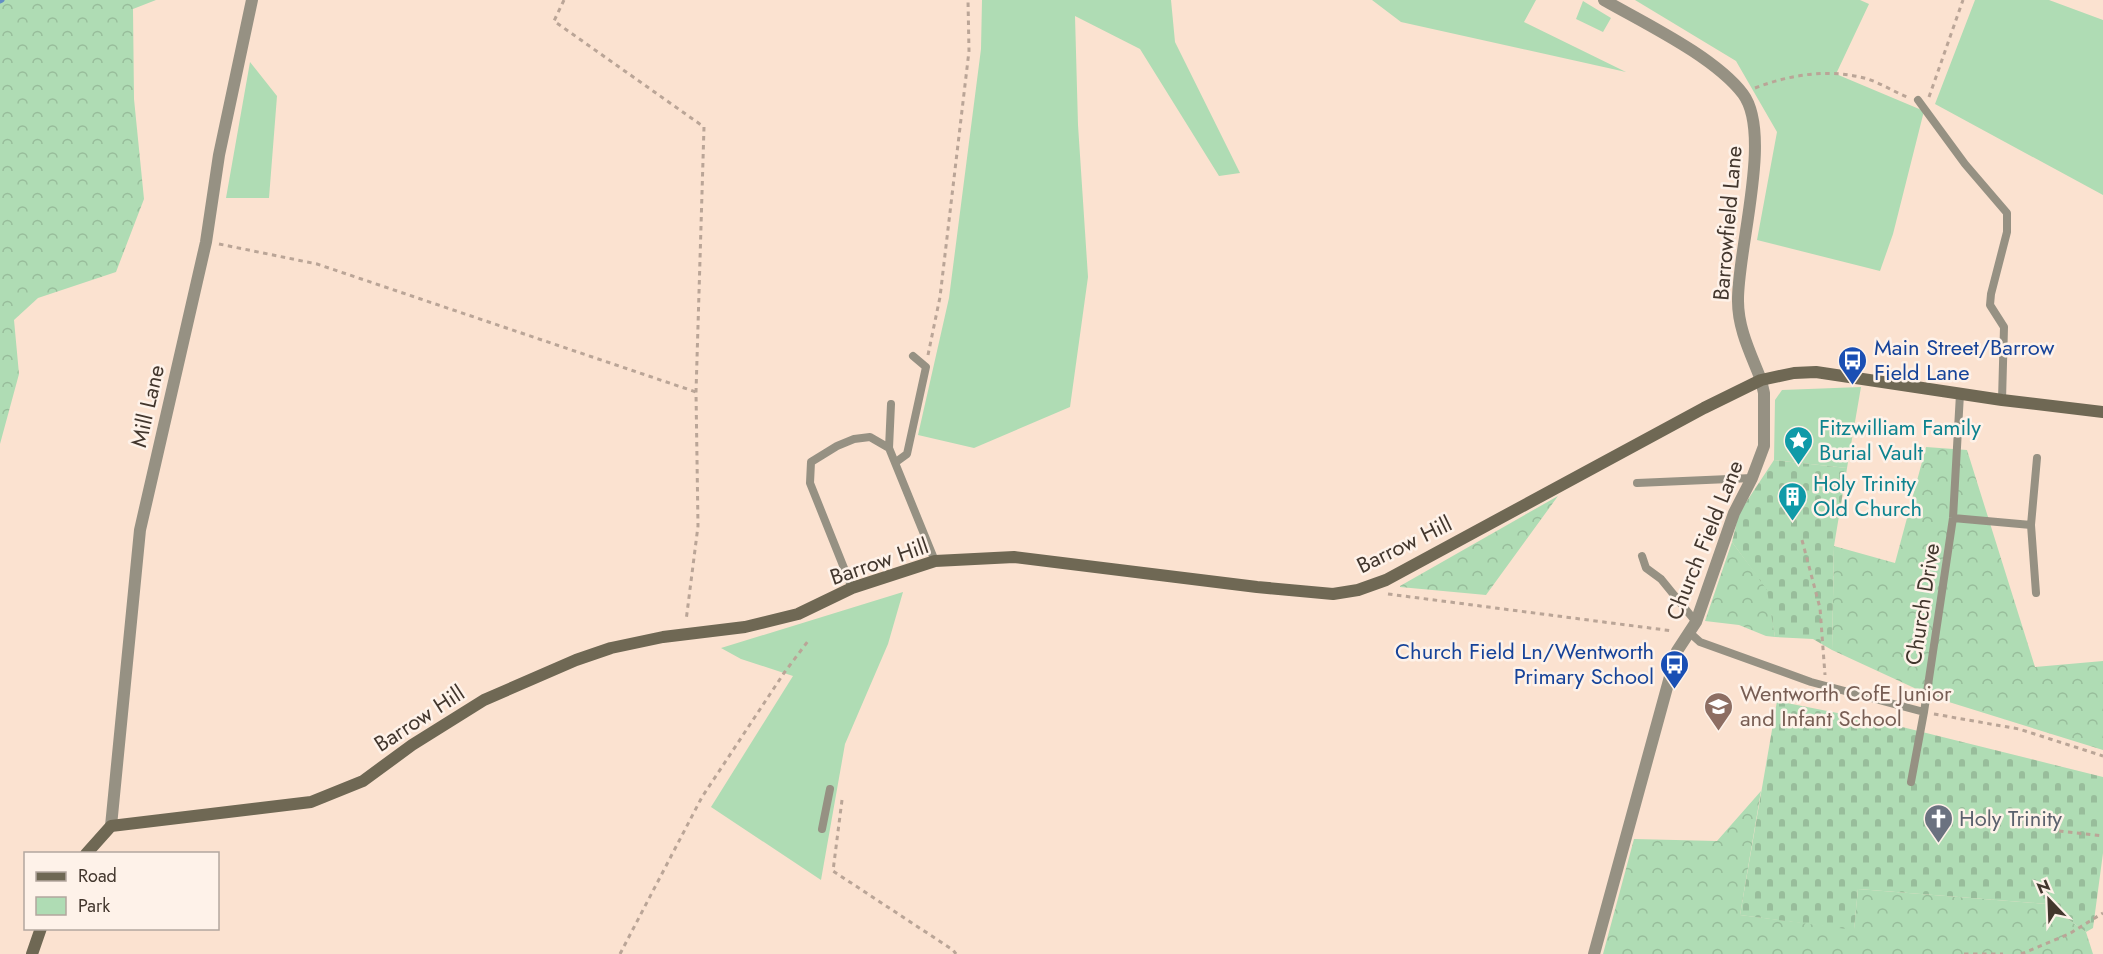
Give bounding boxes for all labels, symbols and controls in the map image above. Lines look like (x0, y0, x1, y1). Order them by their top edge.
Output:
street label: Barrowfield Lane (1704, 144, 1750, 302)
place label: Main Street/Barrow Field Lane (1874, 331, 2054, 388)
bus stop icon: Main Street/Barrow Field Lane (1837, 344, 1869, 386)
street label: Mill Lane (122, 362, 172, 450)
place label: Fitzwilliam Family Burial Vault (1819, 411, 1981, 468)
place icon: Fitzwilliam Family Burial Vault (1782, 424, 1814, 466)
street label: Church Field Lane (1657, 455, 1751, 625)
place label: Holy Trinity Old Church (1813, 467, 1922, 524)
building icon: Holy Trinity Old Church (1776, 480, 1808, 522)
street label: Barrow Hill (1351, 507, 1457, 581)
street label: Barrow Hill (825, 529, 933, 593)
street label: Church Drive (1897, 541, 1947, 667)
place label: Church Field Ln/Wentworth Primary School (1395, 635, 1654, 692)
bus stop icon: Church Field Ln/Wentworth Primary School (1659, 648, 1691, 690)
street label: Barrow Hill (367, 677, 471, 759)
place label: Wentworth CofE Junior and Infant School (1740, 677, 1952, 734)
school or university icon: Wentworth CofE Junior and Infant School (1703, 690, 1735, 732)
church icon: Holy Trinity (1922, 802, 1954, 844)
place label: Holy Trinity (1959, 802, 2062, 834)
legend (24, 852, 219, 930)
text: Road (78, 863, 117, 889)
north arrow (2019, 870, 2079, 930)
text: N (2033, 874, 2054, 900)
text: Park (78, 893, 110, 919)

